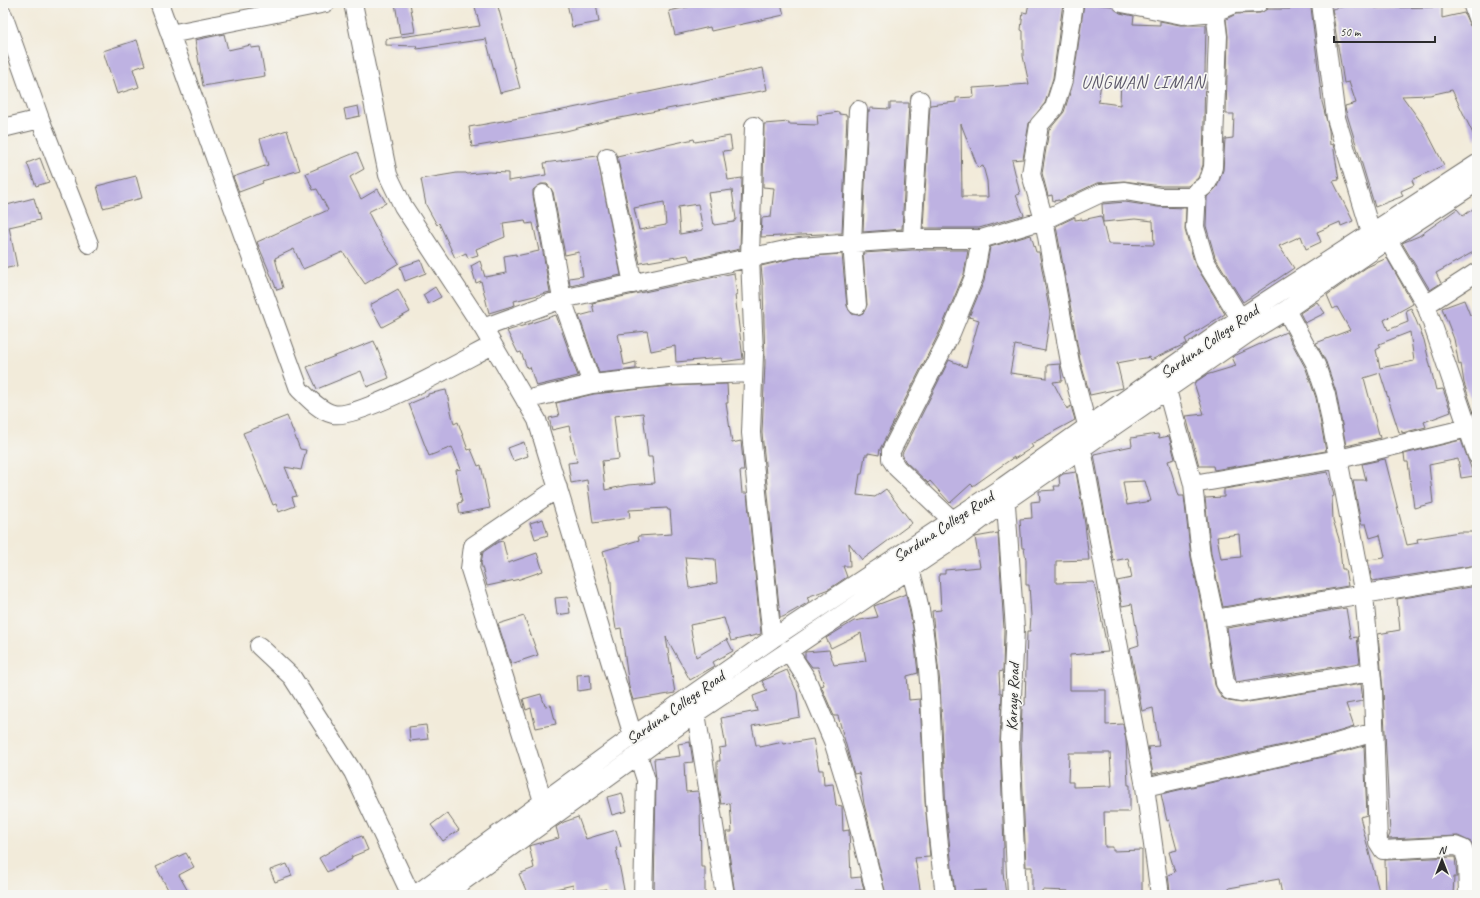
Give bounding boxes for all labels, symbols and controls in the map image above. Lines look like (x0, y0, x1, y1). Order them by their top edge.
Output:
scale bar (1334, 18, 1435, 44)
text: 50 m (1340, 24, 1362, 40)
district label: UNGWAN LIMAN (1081, 71, 1207, 93)
street label: Sarduna College Road (1157, 299, 1265, 383)
street label: Sarduna College Road (890, 486, 1000, 567)
street label: Karaye Road (1002, 660, 1024, 731)
street label: Sarduna College Road (623, 665, 731, 749)
north arrow (1422, 840, 1462, 880)
text: N (1439, 843, 1448, 857)

